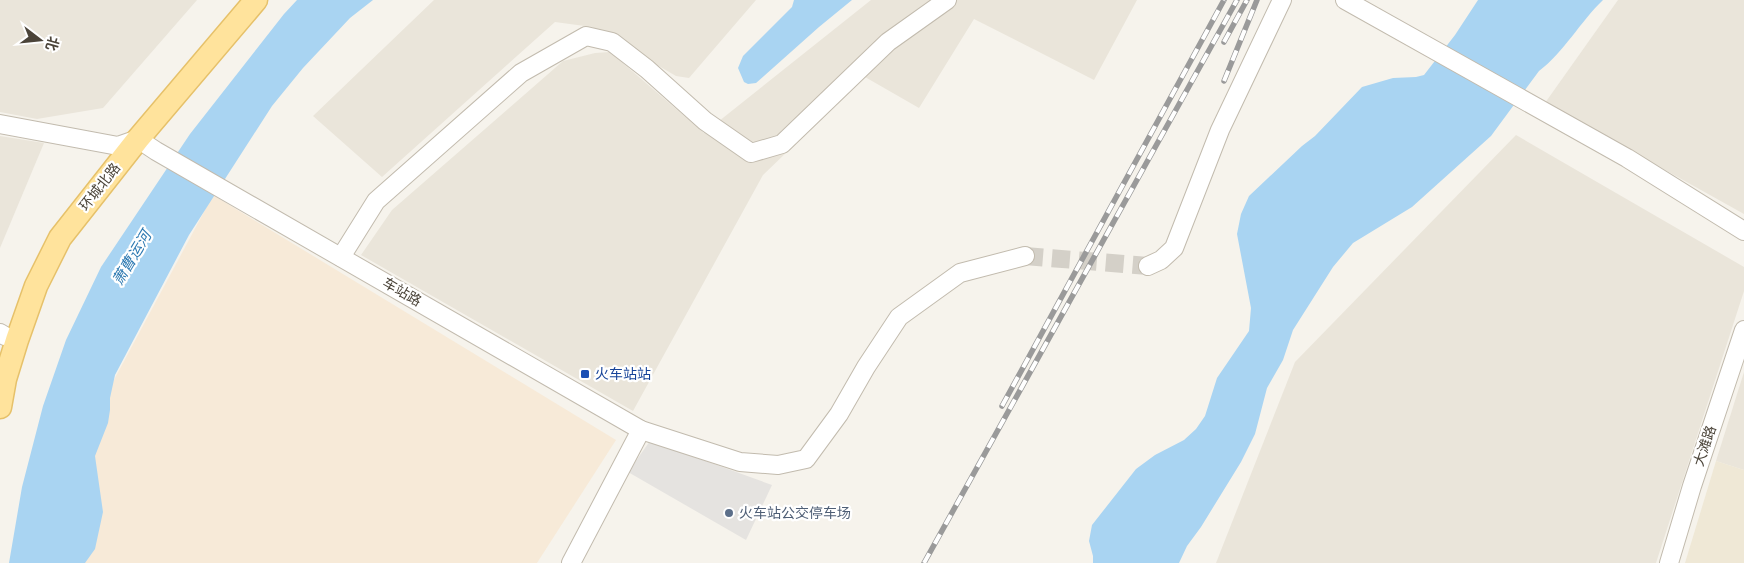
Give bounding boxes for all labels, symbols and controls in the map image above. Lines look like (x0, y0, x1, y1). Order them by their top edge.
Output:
north arrow (15, 15, 65, 65)
text: 北 (42, 34, 62, 53)
street label: 环城北路 (76, 160, 124, 214)
water label: 萧曹运河 (109, 225, 157, 288)
street label: 车站路 (380, 274, 424, 310)
place label: 火车站站 (595, 366, 651, 383)
marker: 火车站站 (579, 368, 591, 380)
street label: 大滩路 (1690, 423, 1720, 469)
place label: 火车站公交停车场 (739, 505, 851, 522)
marker: 火车站公交停车场 (723, 507, 735, 519)

